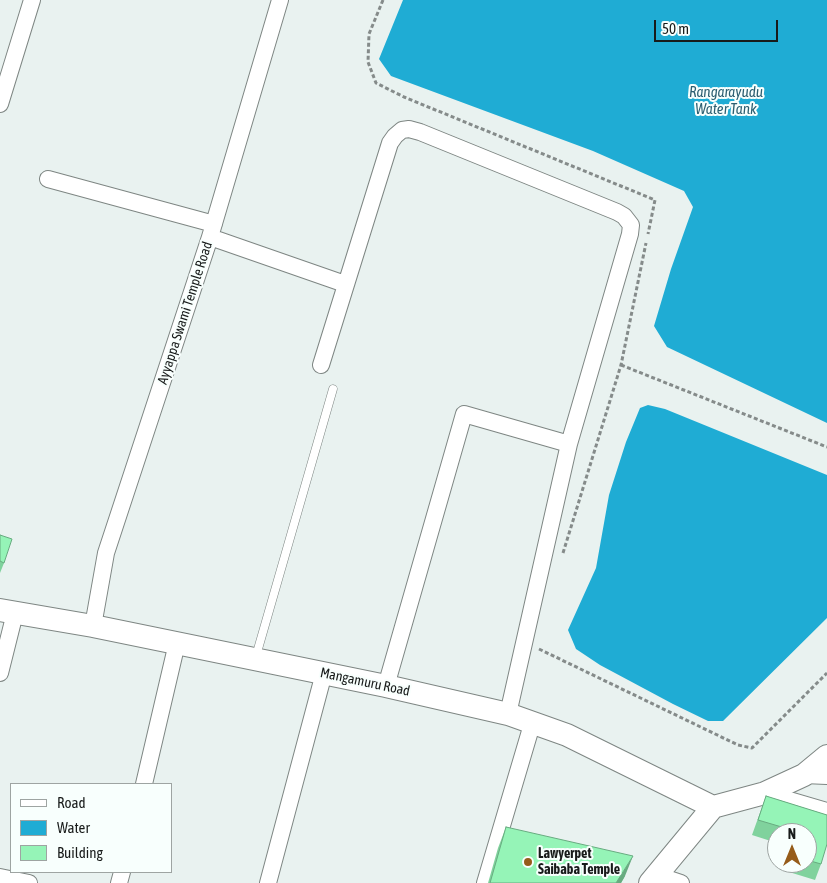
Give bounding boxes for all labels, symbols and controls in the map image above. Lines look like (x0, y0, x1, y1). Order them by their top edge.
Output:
scale bar (657, 10, 781, 42)
text: 50 m (662, 20, 689, 37)
water label: Rangarayudu Water Tank (689, 83, 763, 118)
street label: Ayyappa Swami Temple Road (154, 240, 216, 386)
street label: Mangamuru Road (319, 664, 411, 700)
legend (10, 783, 172, 873)
text: Road (57, 794, 86, 811)
text: Water (57, 819, 90, 836)
north arrow (767, 823, 817, 873)
text: N (788, 826, 796, 842)
text: Building (57, 844, 103, 861)
place label: Lawyerpet Saibaba Temple (538, 846, 620, 879)
marker: Lawyerpet Saibaba Temple (522, 856, 534, 868)

